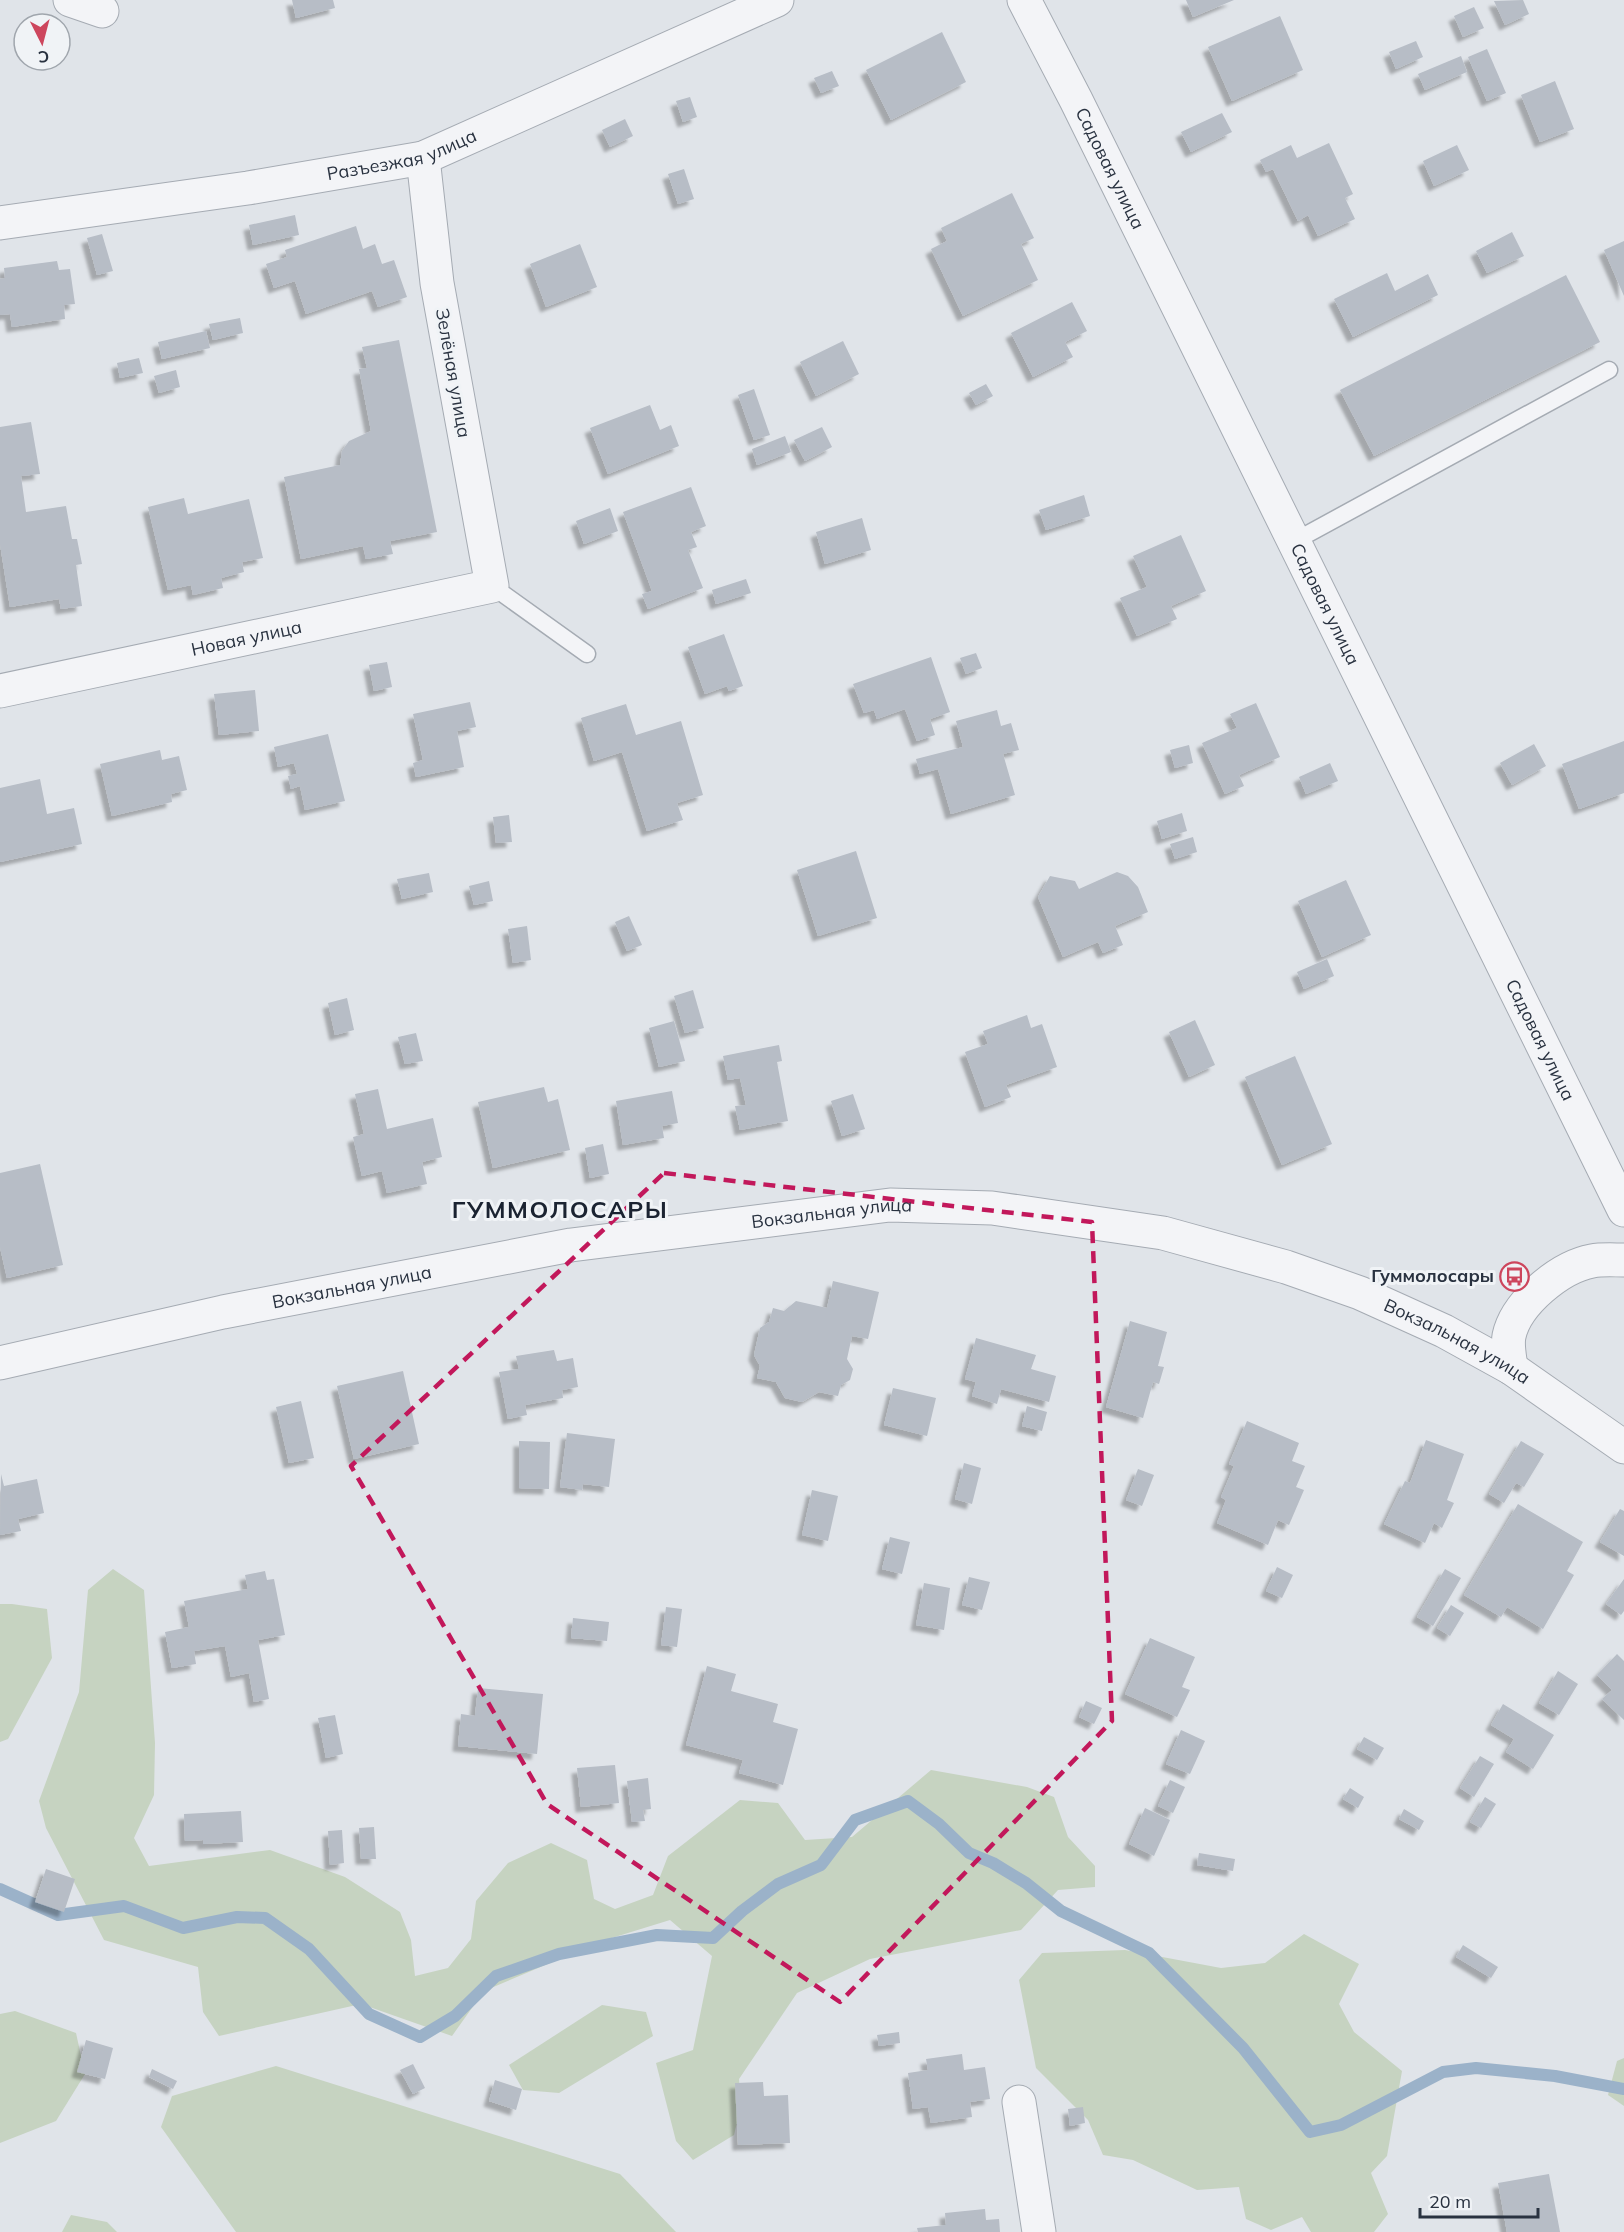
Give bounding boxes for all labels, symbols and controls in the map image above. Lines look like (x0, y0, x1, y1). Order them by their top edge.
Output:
north arrow (12, 12, 72, 72)
text: С (37, 46, 50, 67)
street label: Садовая улица (1071, 104, 1150, 233)
street label: Разъезжая улица (325, 124, 480, 185)
street label: Зелёная улица (431, 306, 476, 439)
street label: Садовая улица (1286, 539, 1365, 669)
street label: Новая улица (189, 615, 304, 661)
street label: Садовая улица (1501, 975, 1580, 1104)
street label: Вокзальная улица (750, 1193, 913, 1233)
district label: ГУММОЛОСАРЫ (452, 1194, 668, 1224)
street label: Вокзальная улица (270, 1260, 433, 1313)
bus stop icon: Гуммолосары (1499, 1260, 1531, 1292)
place label: Гуммолосары (1371, 1264, 1494, 1287)
street label: Вокзальная улица (1381, 1293, 1535, 1389)
scale bar (1420, 2181, 1538, 2219)
text: 20 m (1429, 2190, 1471, 2213)

